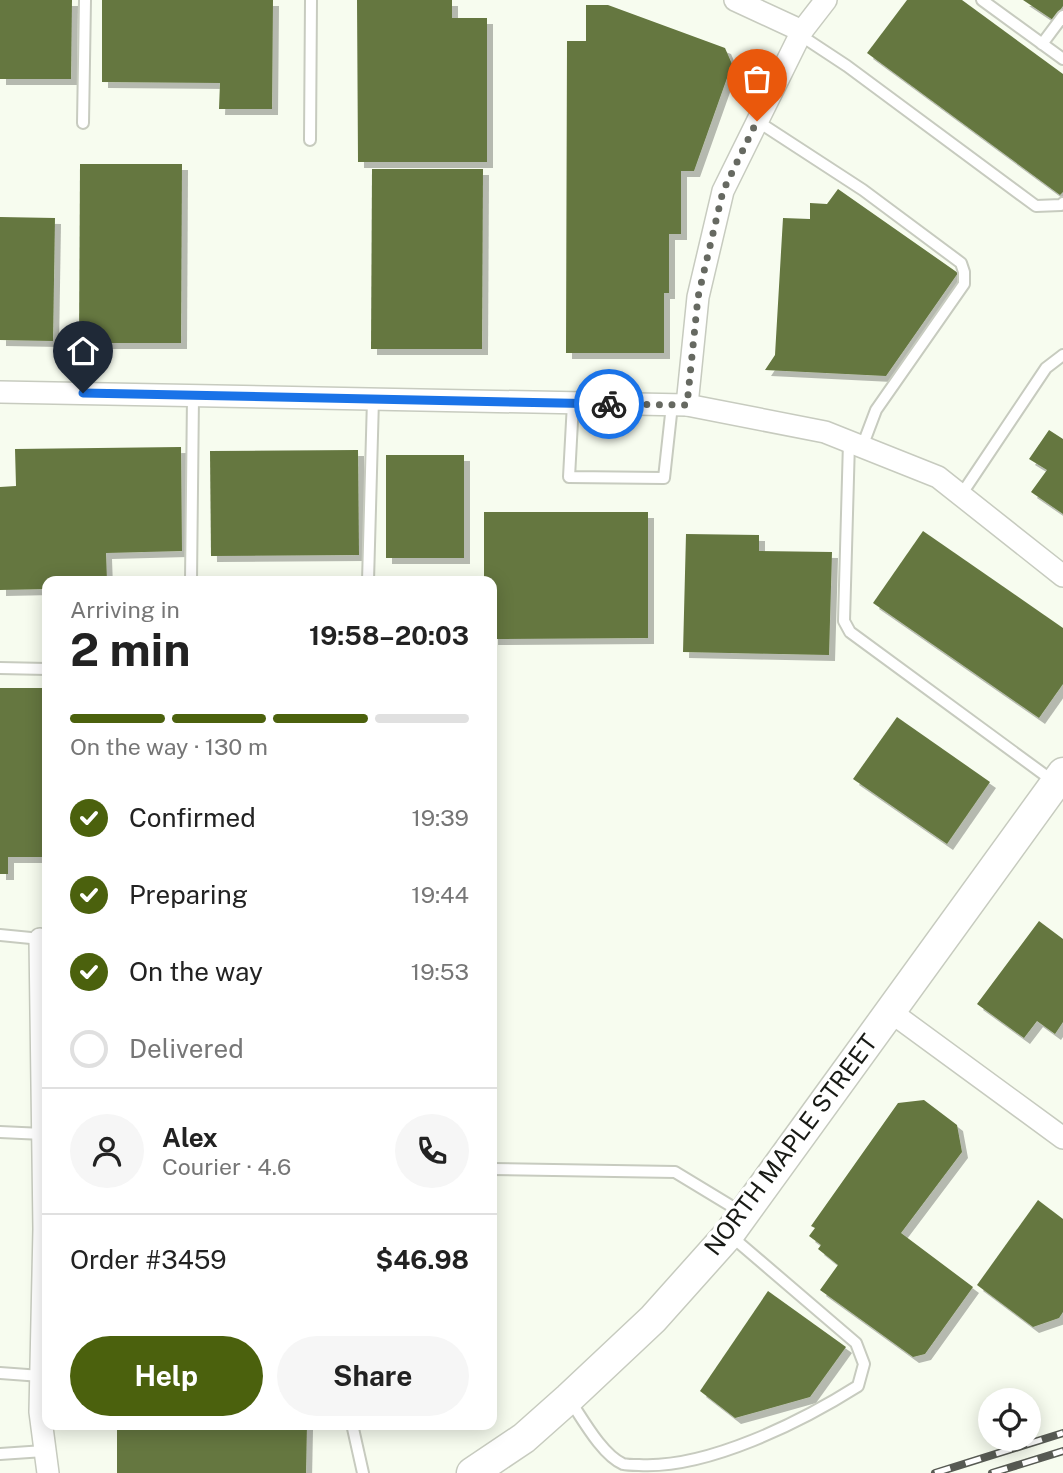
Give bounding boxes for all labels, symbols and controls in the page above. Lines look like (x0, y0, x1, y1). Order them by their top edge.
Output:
pin (727, 49, 787, 121)
icon: bag (738, 60, 776, 98)
pin (53, 321, 113, 393)
icon: home (64, 332, 102, 370)
courier (574, 369, 644, 439)
icon: bike (590, 385, 628, 423)
text: Arriving in (70, 596, 180, 623)
text: 19:58–20:03 (309, 620, 469, 651)
text: 2 min (70, 622, 190, 676)
text: On the way · 130 m (70, 733, 268, 760)
icon: check (70, 799, 108, 837)
text: Confirmed (129, 802, 256, 833)
text: 19:39 (411, 804, 469, 831)
icon: check (70, 876, 108, 914)
text: Preparing (129, 879, 248, 910)
text: 19:44 (411, 881, 469, 908)
icon: check (70, 953, 108, 991)
text: On the way (129, 956, 263, 987)
text: 19:53 (411, 958, 469, 985)
street label: NORTH MAPLE STREET (698, 1029, 882, 1260)
text: Delivered (129, 1033, 244, 1064)
button: person (70, 1114, 144, 1188)
button: phone (395, 1114, 469, 1188)
text: Alex (162, 1122, 218, 1153)
text: Courier · 4.6 (162, 1153, 291, 1180)
text: Order #3459 (70, 1244, 227, 1275)
text: $46.98 (376, 1244, 469, 1275)
button: Help (70, 1336, 263, 1416)
button: Share (277, 1336, 469, 1416)
map controls (978, 1388, 1041, 1451)
button: locate (978, 1388, 1041, 1451)

